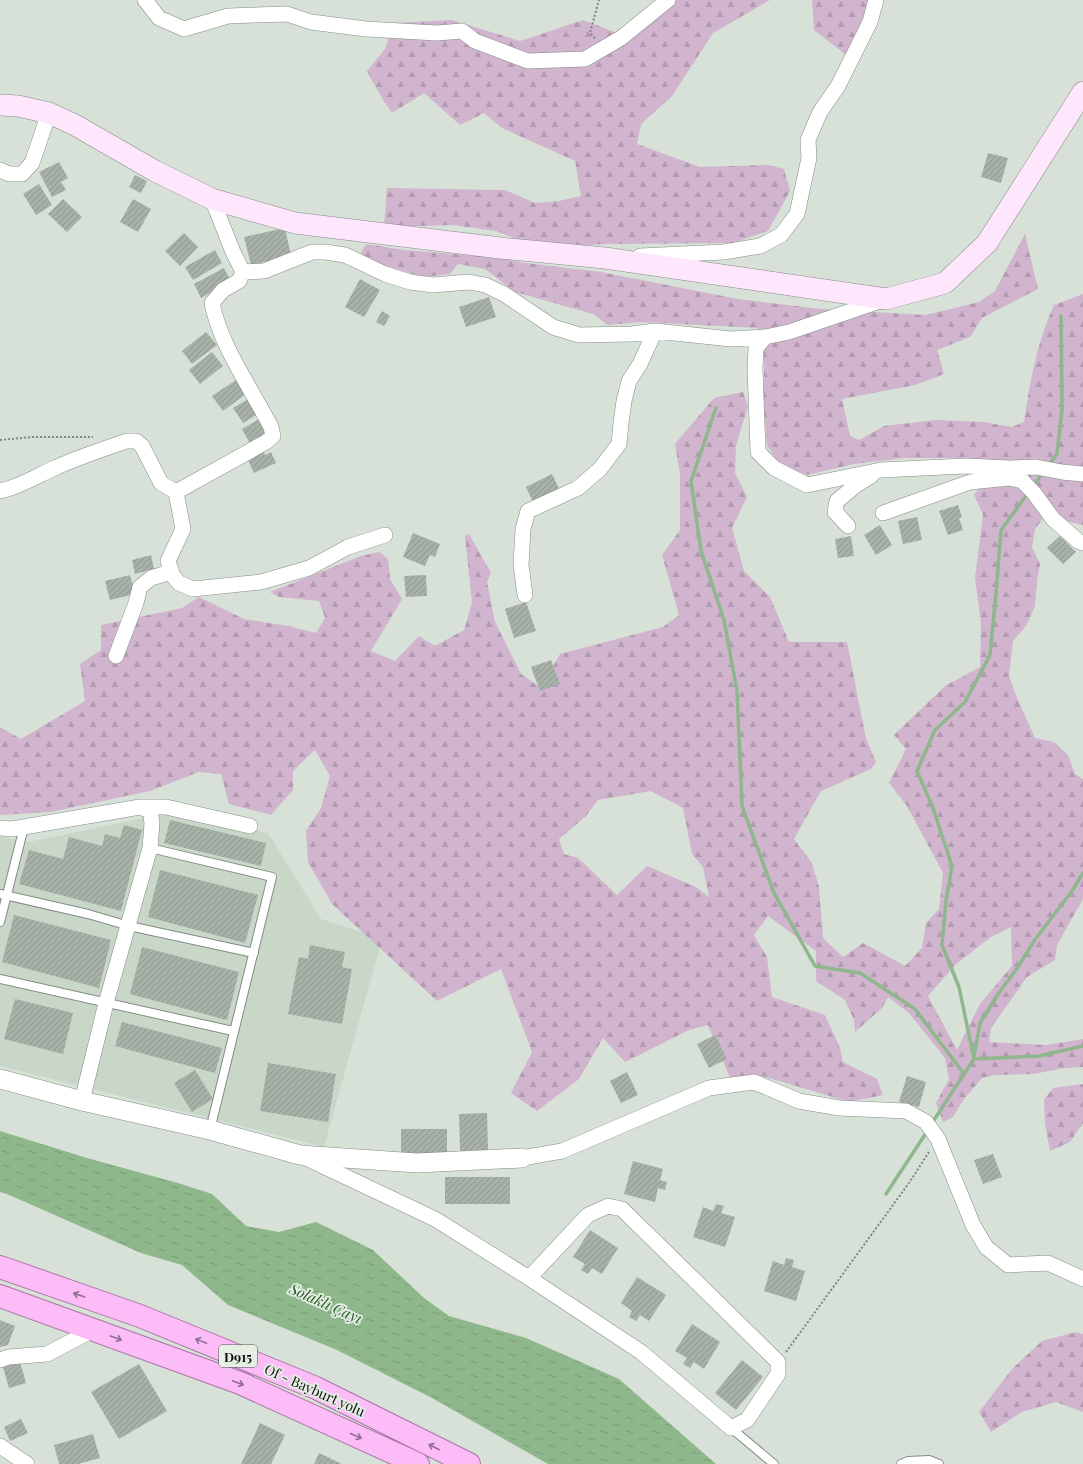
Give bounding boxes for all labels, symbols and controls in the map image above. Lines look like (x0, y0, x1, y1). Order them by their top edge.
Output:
water label: Solaklı Çayı (286, 1278, 365, 1328)
one-way arrow (73, 1291, 86, 1298)
one-way arrow (109, 1335, 122, 1342)
one-way arrow (195, 1337, 207, 1344)
road number: D915 (219, 1345, 257, 1367)
street label: Of - Bayburt yolu (262, 1359, 368, 1421)
one-way arrow (231, 1379, 243, 1387)
one-way arrow (350, 1433, 362, 1440)
one-way arrow (428, 1442, 440, 1450)

